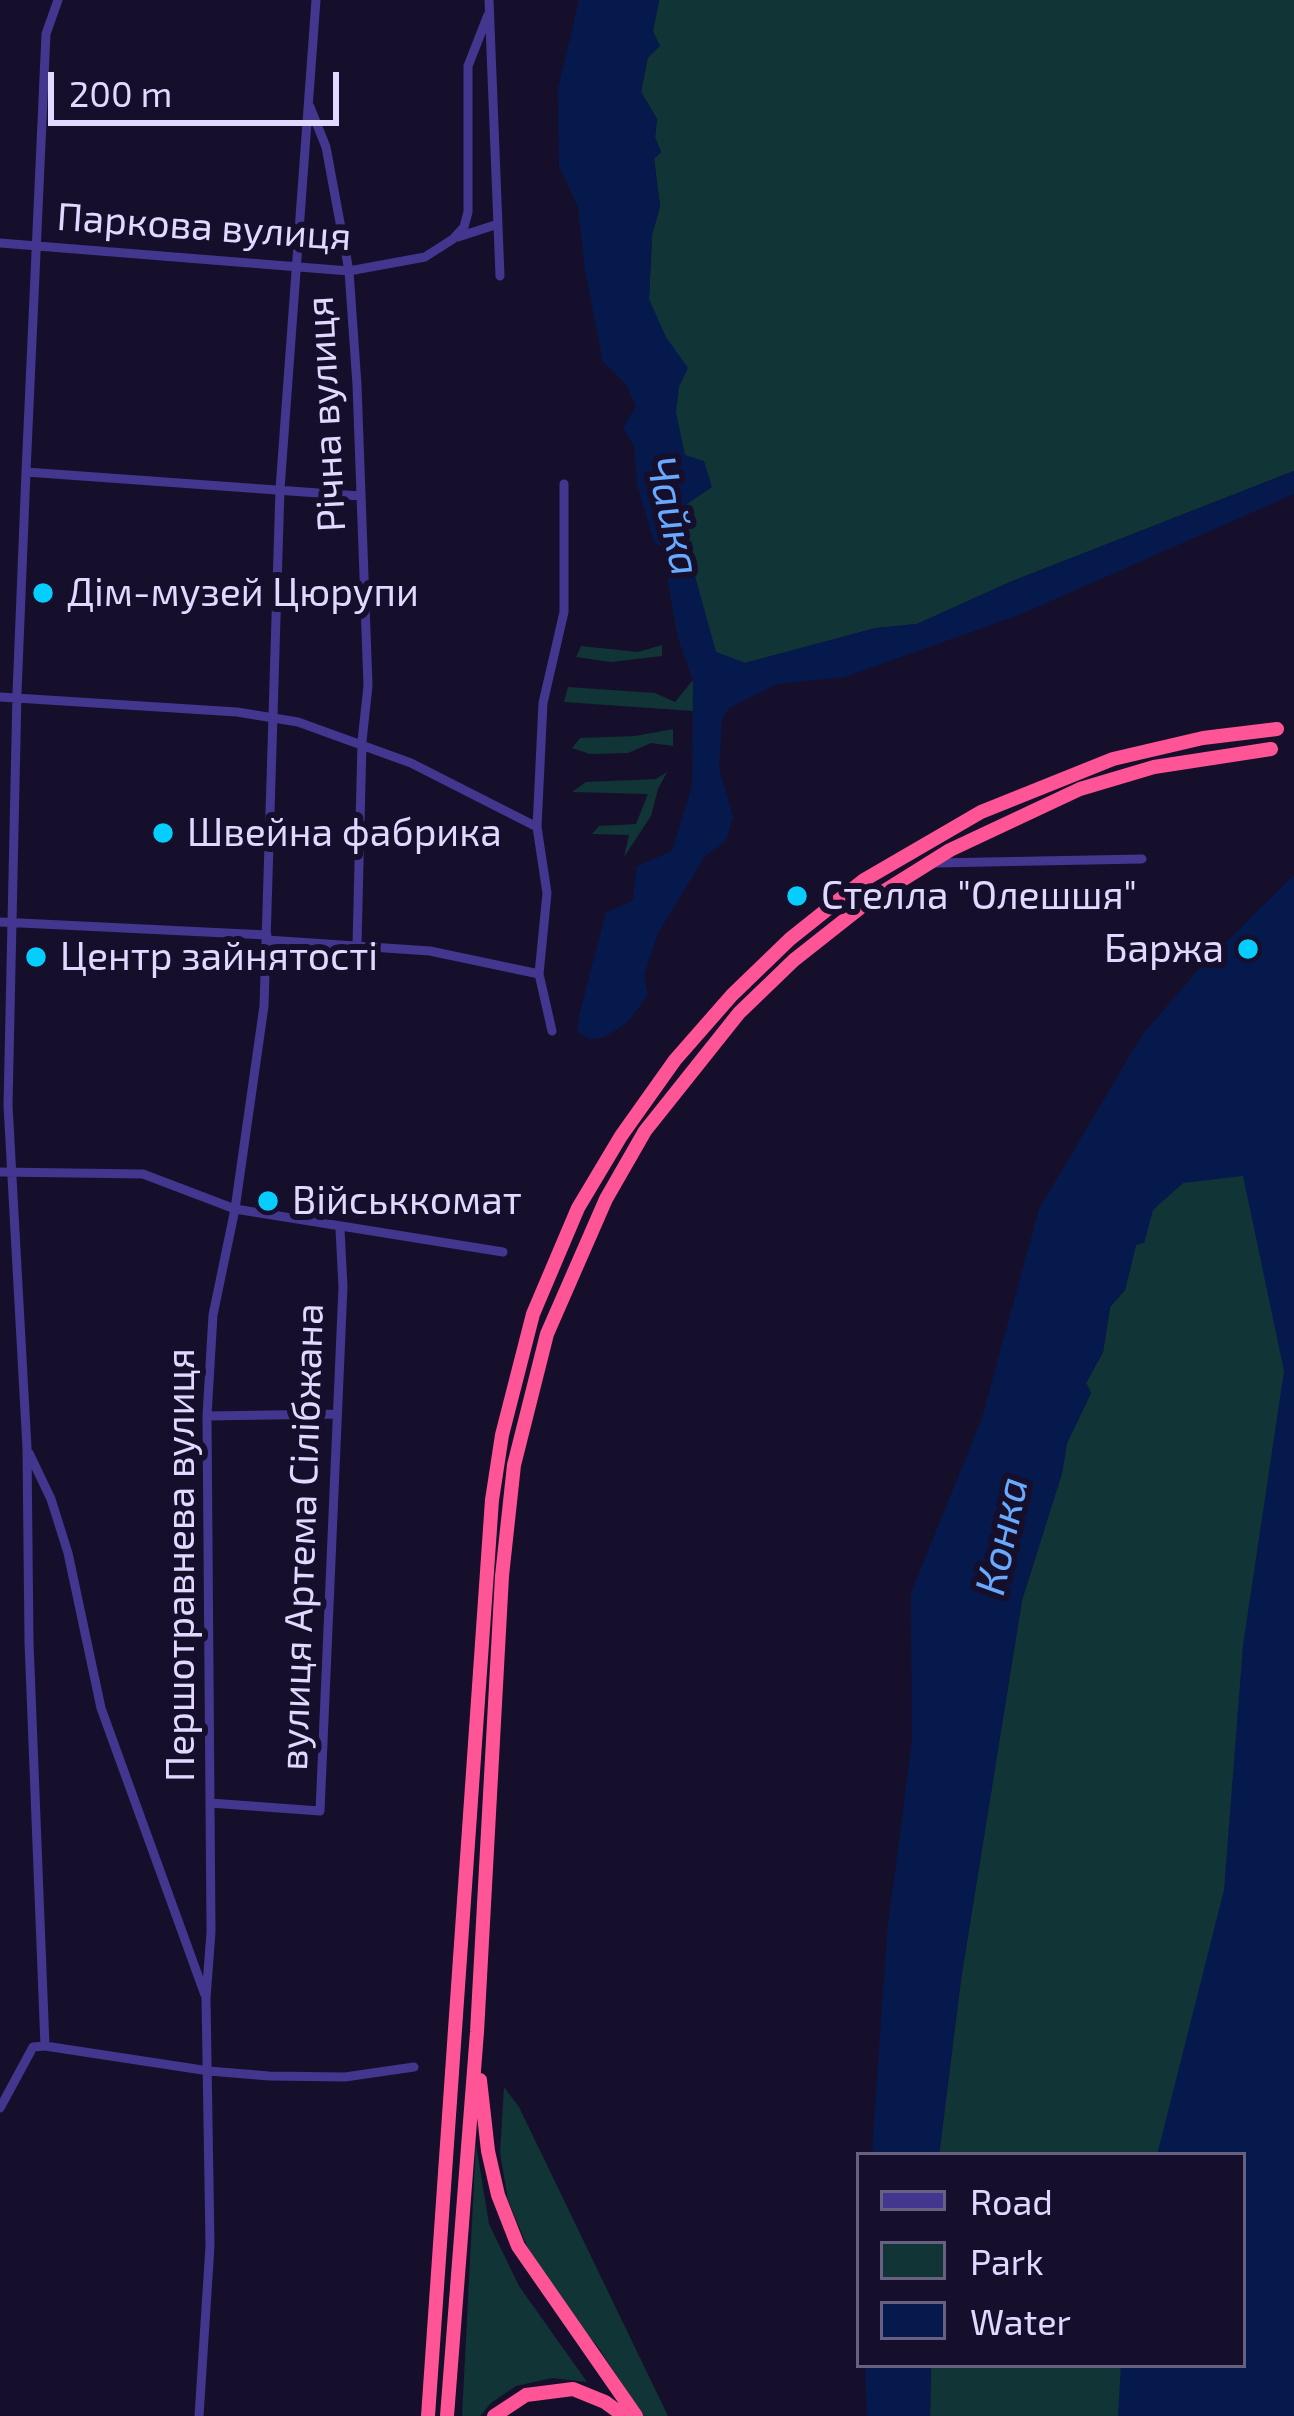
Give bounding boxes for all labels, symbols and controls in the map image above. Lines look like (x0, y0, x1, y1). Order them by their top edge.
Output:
scale bar (54, 48, 345, 122)
text: 200 m (69, 71, 172, 114)
street label: Паркова вулиця (55, 193, 353, 261)
street label: Річна вулиця (296, 295, 356, 533)
water label: Чайка (635, 452, 711, 580)
place label: Дім-музей Цюрупи (67, 570, 419, 616)
marker: Дім-музей Цюрупи (30, 580, 56, 606)
place label: Швейна фабрика (187, 810, 502, 856)
marker: Швейна фабрика (150, 820, 176, 846)
place label: Стелла "Олешшя" (821, 873, 1137, 919)
marker: Стелла "Олешшя" (784, 883, 810, 909)
place label: Баржа (1104, 926, 1224, 972)
place label: Центр зайнятості (60, 934, 378, 980)
marker: Баржа (1235, 936, 1261, 962)
marker: Центр зайнятості (23, 944, 49, 970)
place label: Військкомат (292, 1178, 522, 1224)
marker: Військкомат (255, 1188, 281, 1214)
street label: вулиця Артема Сілібжана (270, 1303, 334, 1771)
street label: Першотравнева вулиця (158, 1348, 204, 1782)
water label: Конка (965, 1472, 1039, 1600)
legend (856, 2152, 1246, 2368)
text: Road (970, 2179, 1053, 2222)
text: Park (970, 2239, 1044, 2282)
text: Water (970, 2299, 1071, 2342)

